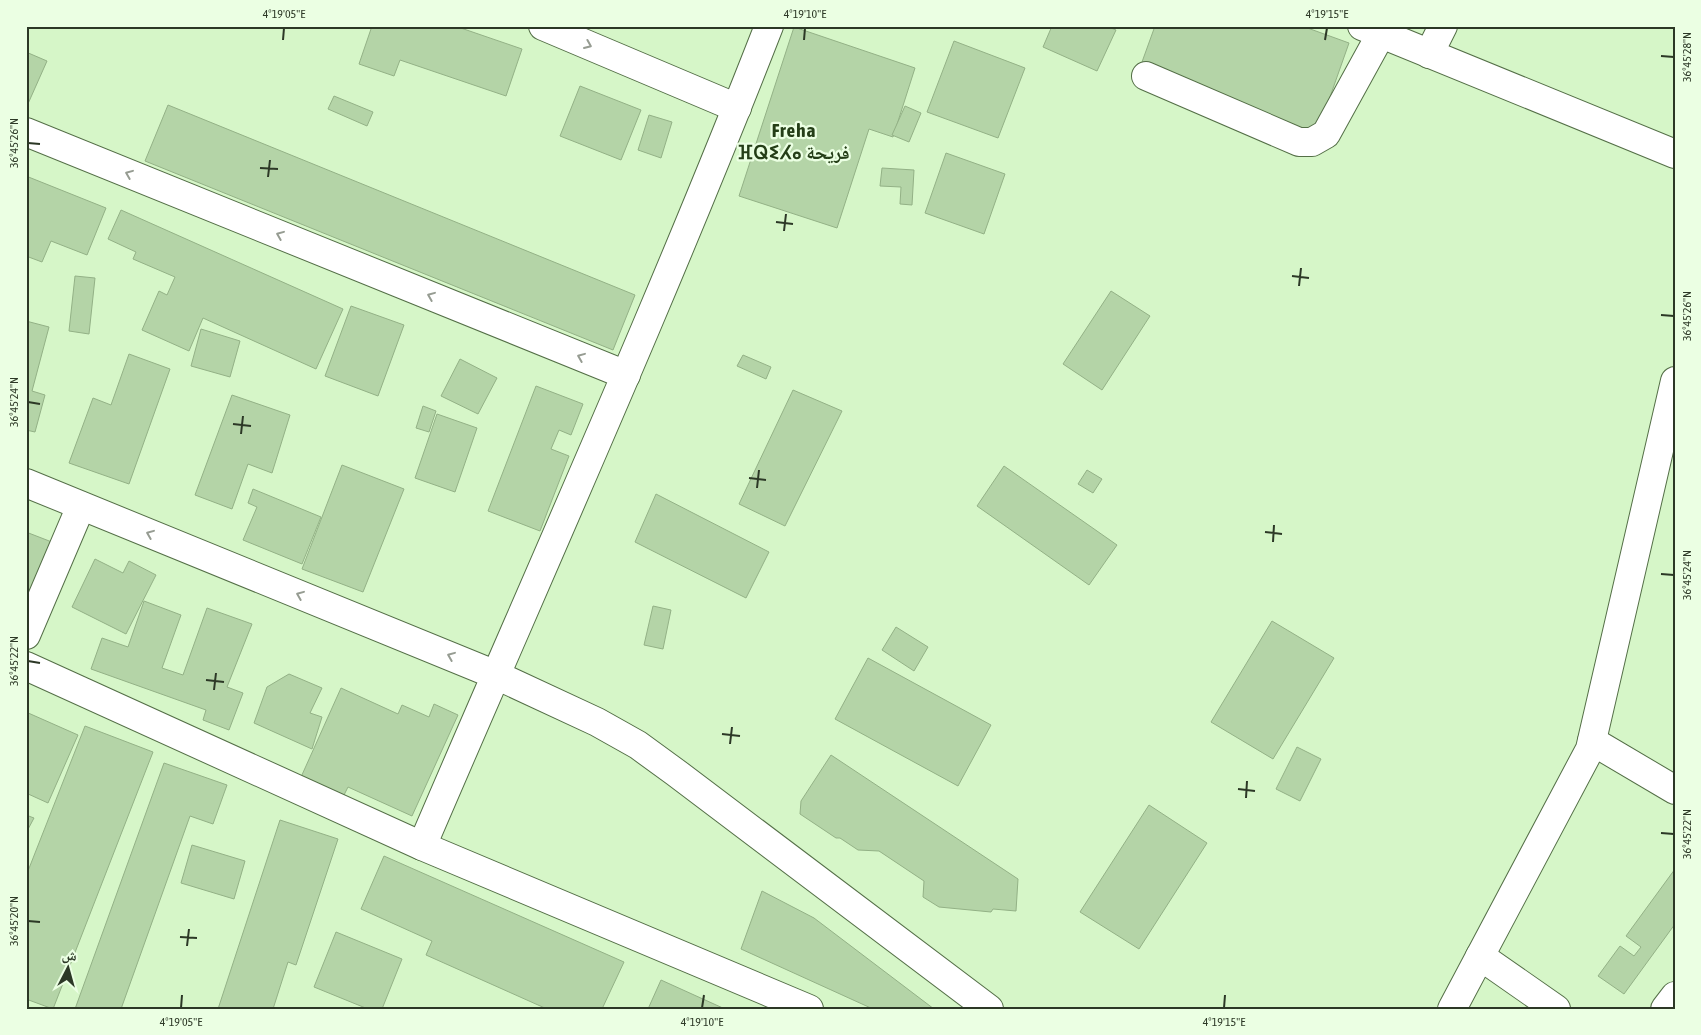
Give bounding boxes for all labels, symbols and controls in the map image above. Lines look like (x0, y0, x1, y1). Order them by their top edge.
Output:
text: 4°19'05"E (263, 7, 305, 21)
text: 4°19'10"E (784, 7, 826, 21)
text: 4°19'15"E (1306, 7, 1348, 21)
text: 36°45'28"N (1680, 32, 1694, 82)
one-way arrow (583, 39, 592, 50)
text: 36°45'26"N (7, 118, 21, 168)
district label: Freha ⴼⵕⵉⵃⴰ فريحة (738, 119, 850, 164)
one-way arrow (125, 169, 134, 180)
one-way arrow (276, 230, 285, 241)
one-way arrow (427, 291, 435, 301)
text: 36°45'26"N (1680, 291, 1694, 341)
one-way arrow (577, 352, 586, 363)
text: 36°45'24"N (7, 377, 21, 427)
one-way arrow (146, 529, 155, 540)
text: 36°45'24"N (1680, 550, 1694, 600)
one-way arrow (296, 591, 305, 601)
text: 36°45'22"N (7, 636, 21, 686)
one-way arrow (447, 652, 455, 662)
text: 36°45'22"N (1680, 809, 1694, 859)
text: 36°45'20"N (7, 896, 21, 946)
north arrow (42, 942, 92, 992)
text: ش (61, 946, 78, 965)
text: 4°19'05"E (160, 1015, 202, 1029)
text: 4°19'10"E (681, 1015, 723, 1029)
text: 4°19'15"E (1203, 1015, 1245, 1029)

